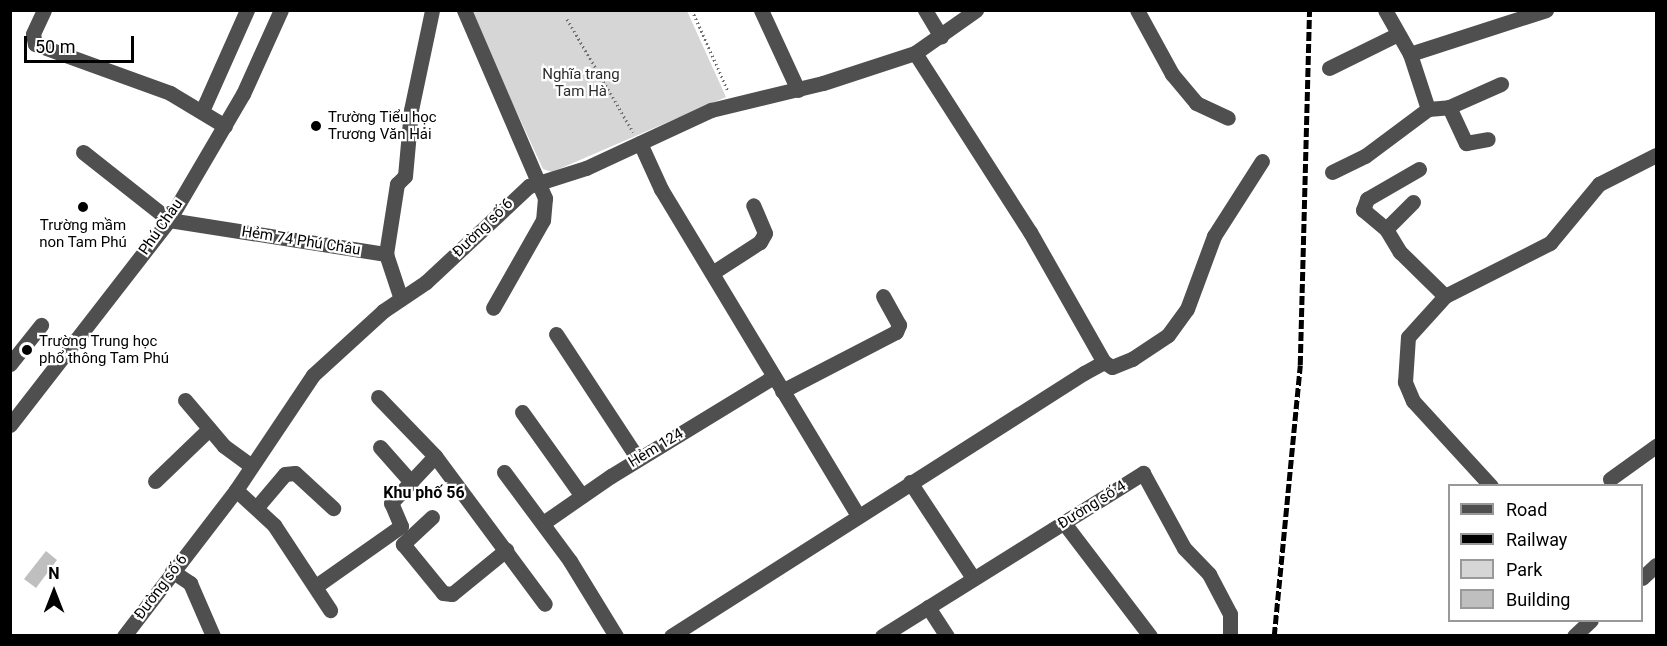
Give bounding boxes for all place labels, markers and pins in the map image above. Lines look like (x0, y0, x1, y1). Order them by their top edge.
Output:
place label: Trường Tiểu học Trương Văn Hải (328, 108, 437, 143)
marker: Trường Tiểu học Trương Văn Hải (309, 119, 323, 133)
marker: Trường mầm non Tam Phú (76, 200, 90, 214)
place label: Trường mầm non Tam Phú (39, 216, 127, 251)
place label: Trường Trung học phổ thông Tam Phú (39, 332, 169, 367)
marker: Trường Trung học phổ thông Tam Phú (20, 343, 34, 357)

